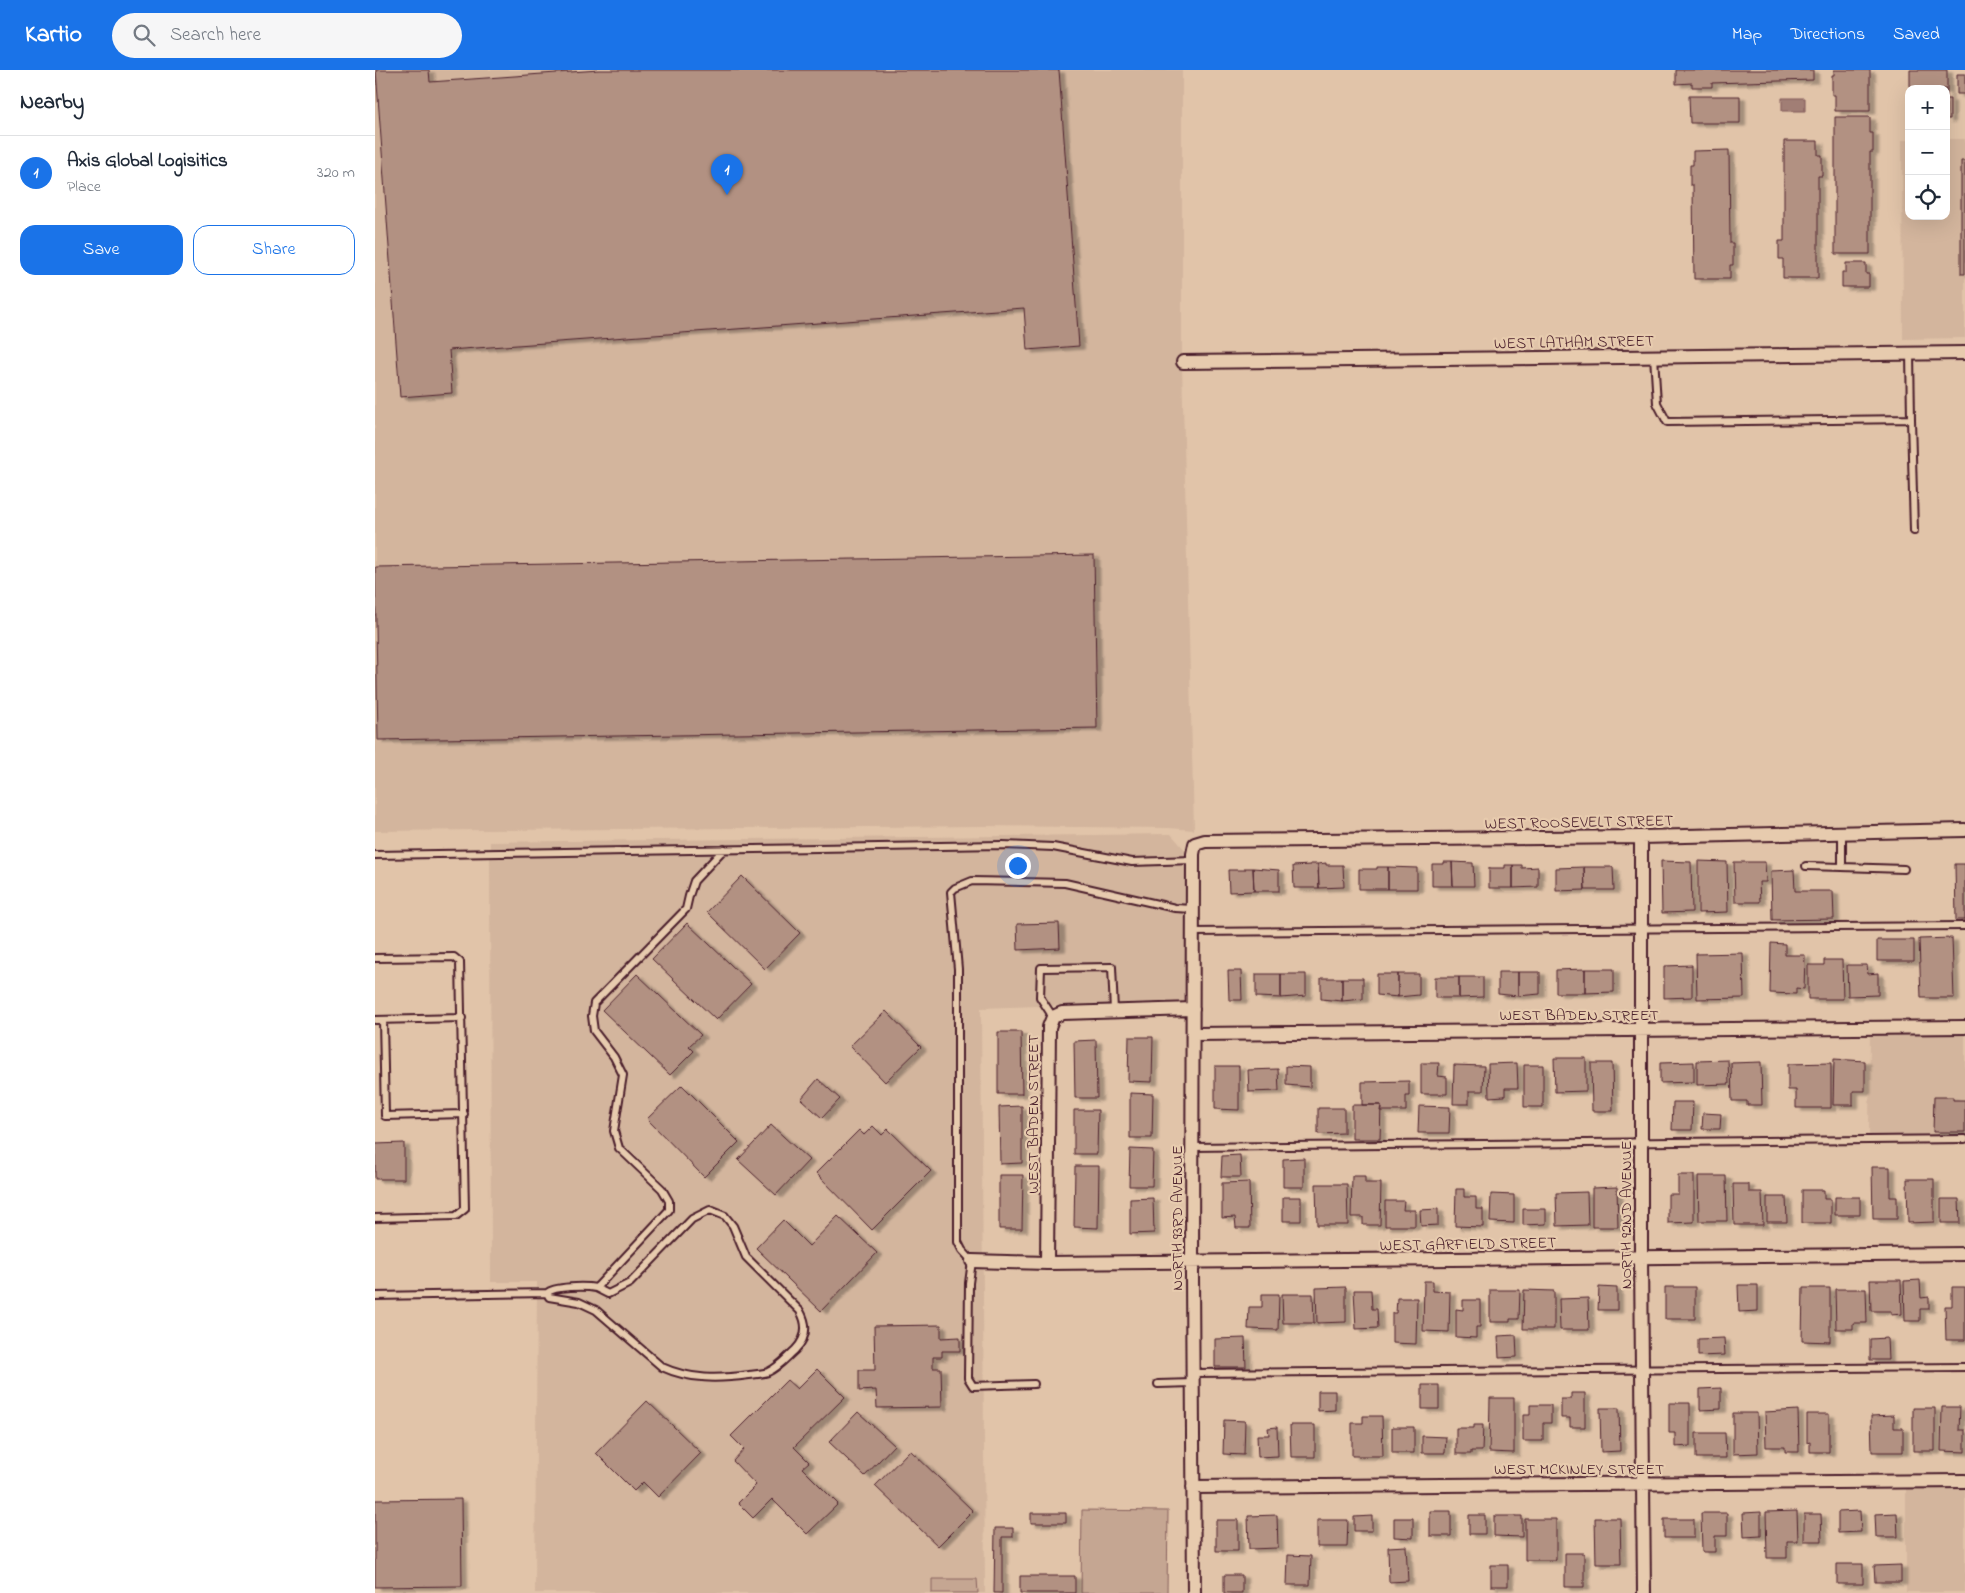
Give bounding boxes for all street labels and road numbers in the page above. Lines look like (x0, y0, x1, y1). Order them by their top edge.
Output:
street label: WEST LATHAM STREET (1494, 330, 1654, 356)
street label: WEST ROOSEVELT STREET (1484, 809, 1674, 837)
street label: WEST BADEN STREET (1499, 1004, 1659, 1028)
street label: WEST BADEN STREET (1022, 1034, 1046, 1194)
street label: NORTH 92ND AVENUE (1615, 1141, 1639, 1289)
street label: NORTH 93RD AVENUE (1166, 1145, 1190, 1291)
street label: WEST GARFIELD STREET (1380, 1231, 1557, 1259)
street label: WEST MCKINLEY STREET (1494, 1458, 1664, 1482)

